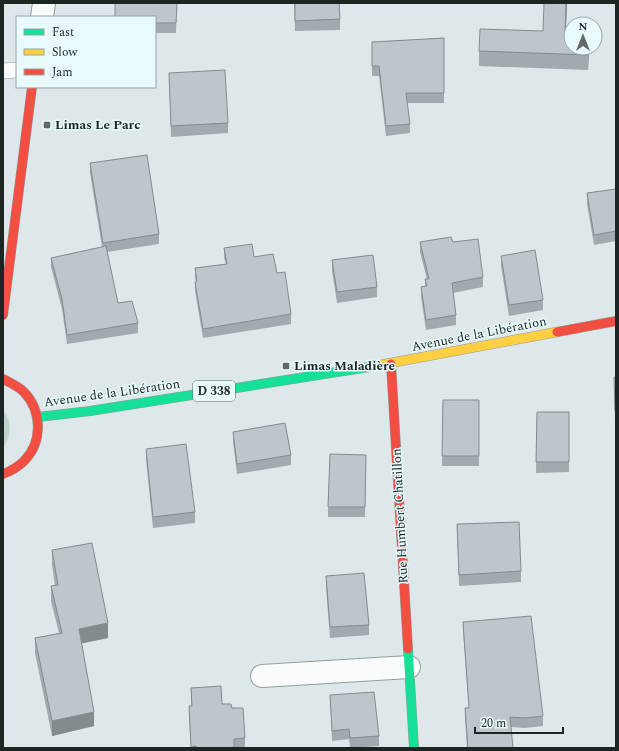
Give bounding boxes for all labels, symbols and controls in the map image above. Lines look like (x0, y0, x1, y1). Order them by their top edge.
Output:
legend (16, 16, 156, 88)
north arrow (563, 16, 603, 56)
text: N (579, 18, 588, 35)
text: Fast (52, 23, 74, 42)
text: Slow (52, 43, 78, 62)
text: Jam (52, 63, 73, 82)
place label: Limas Le Parc (55, 115, 140, 135)
marker: Limas Le Parc (42, 120, 52, 130)
street label: Avenue de la Libération (410, 311, 549, 357)
place label: Limas Maladière (294, 356, 395, 376)
marker: Limas Maladière (281, 361, 291, 371)
street label: Avenue de la Libération (43, 373, 182, 412)
road number: D 338 (193, 381, 235, 401)
street label: Rue Humbert Chatillon (386, 448, 414, 584)
scale bar (475, 709, 563, 735)
text: 20 m (481, 714, 506, 733)

